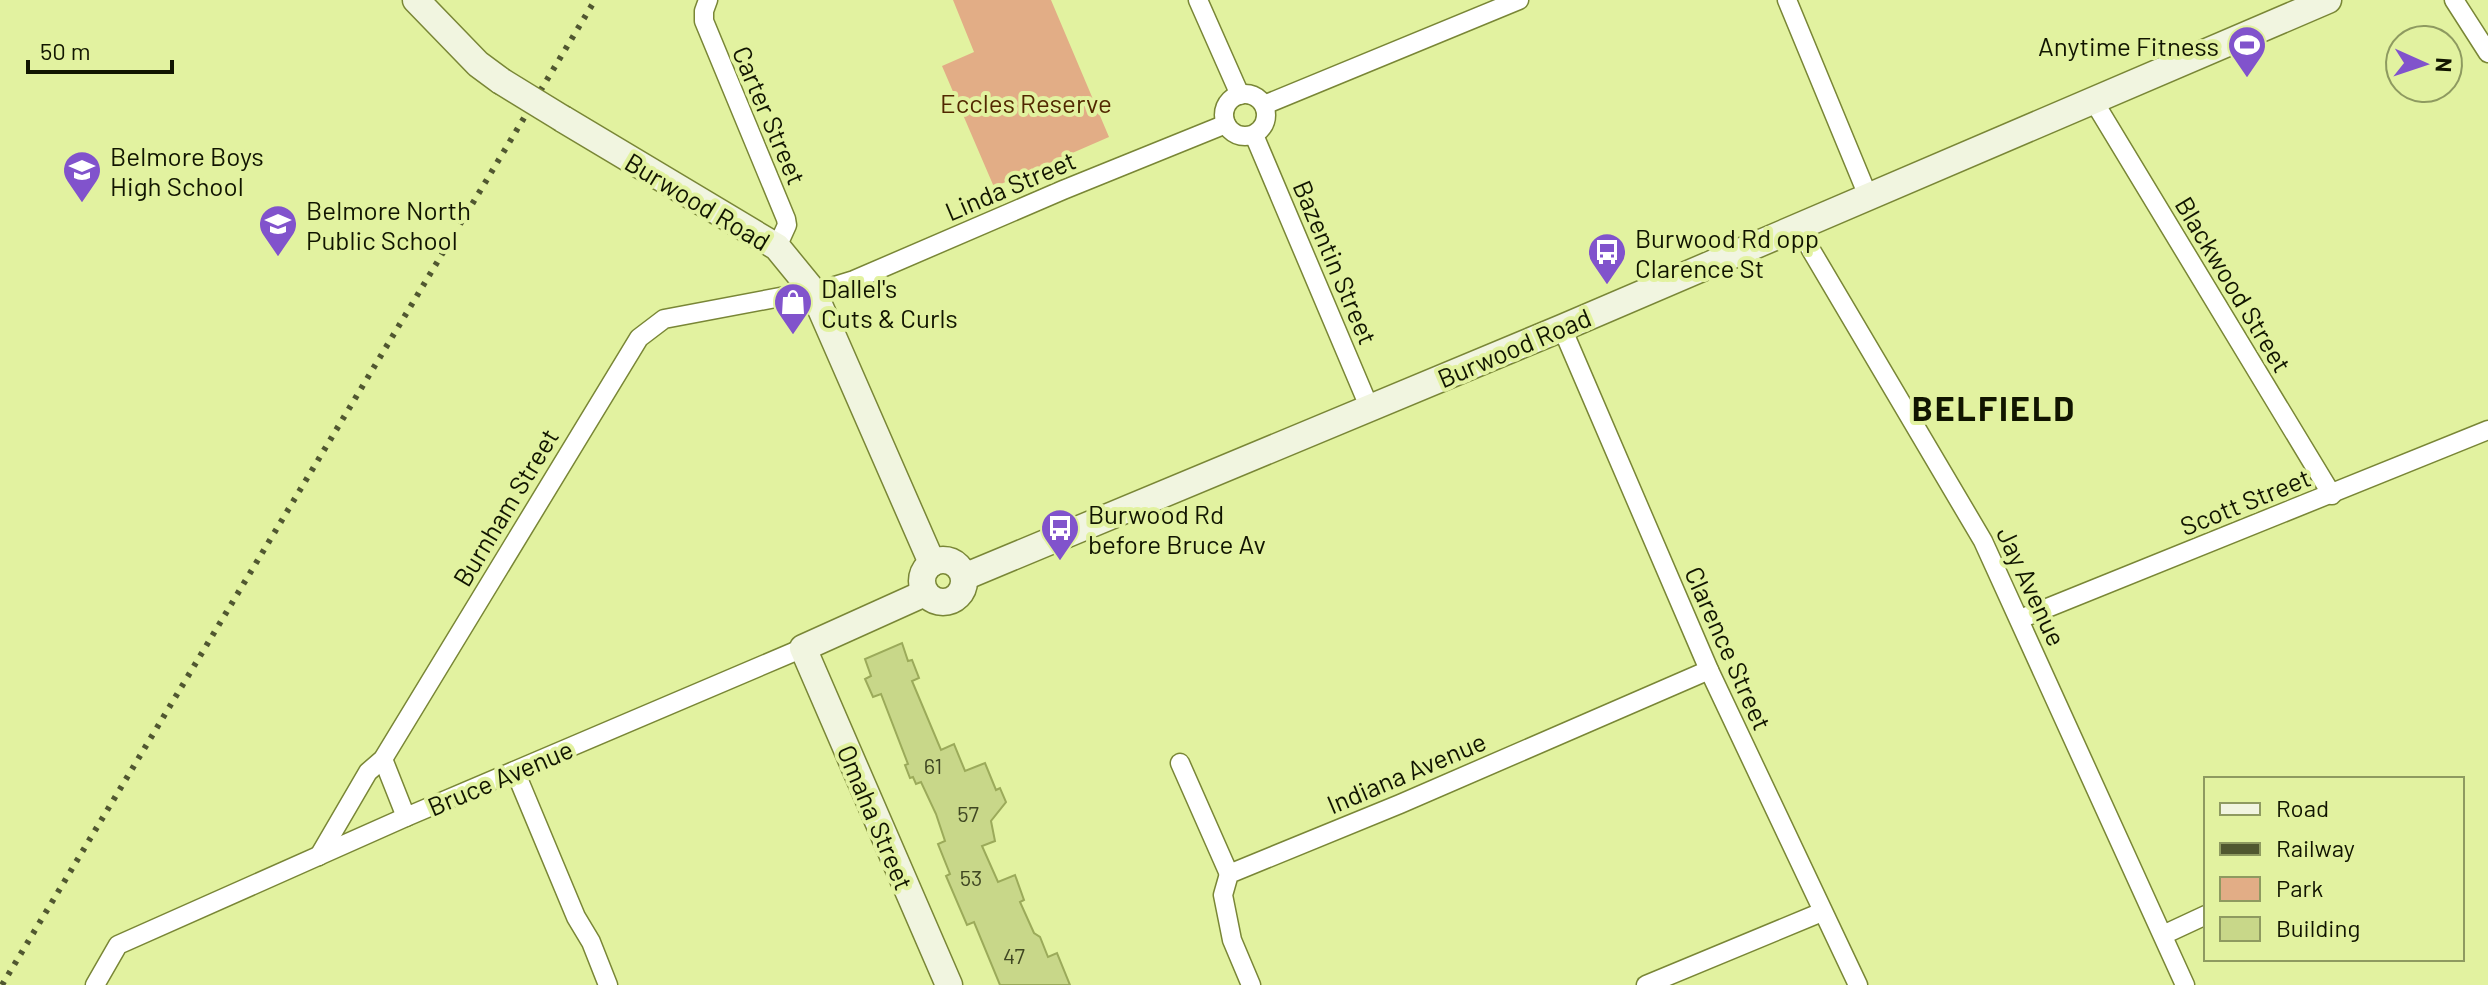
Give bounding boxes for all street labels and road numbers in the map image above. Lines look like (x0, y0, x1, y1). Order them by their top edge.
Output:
street label: Carter Street (727, 41, 813, 189)
street label: Linda Street (940, 144, 1080, 226)
street label: Burwood Road (620, 146, 776, 256)
street label: Bazentin Street (1288, 175, 1384, 349)
street label: Blackwood Street (2169, 191, 2299, 377)
street label: Burwood Road (1433, 301, 1595, 393)
street label: Burnham Street (446, 423, 564, 591)
street label: Scott Street (2175, 461, 2315, 541)
street label: Jay Avenue (1991, 521, 2073, 651)
street label: Clarence Street (1679, 562, 1779, 734)
street label: Indiana Avenue (1322, 725, 1490, 819)
street label: Bruce Avenue (423, 732, 577, 822)
street label: Omaha Street (832, 740, 920, 894)

